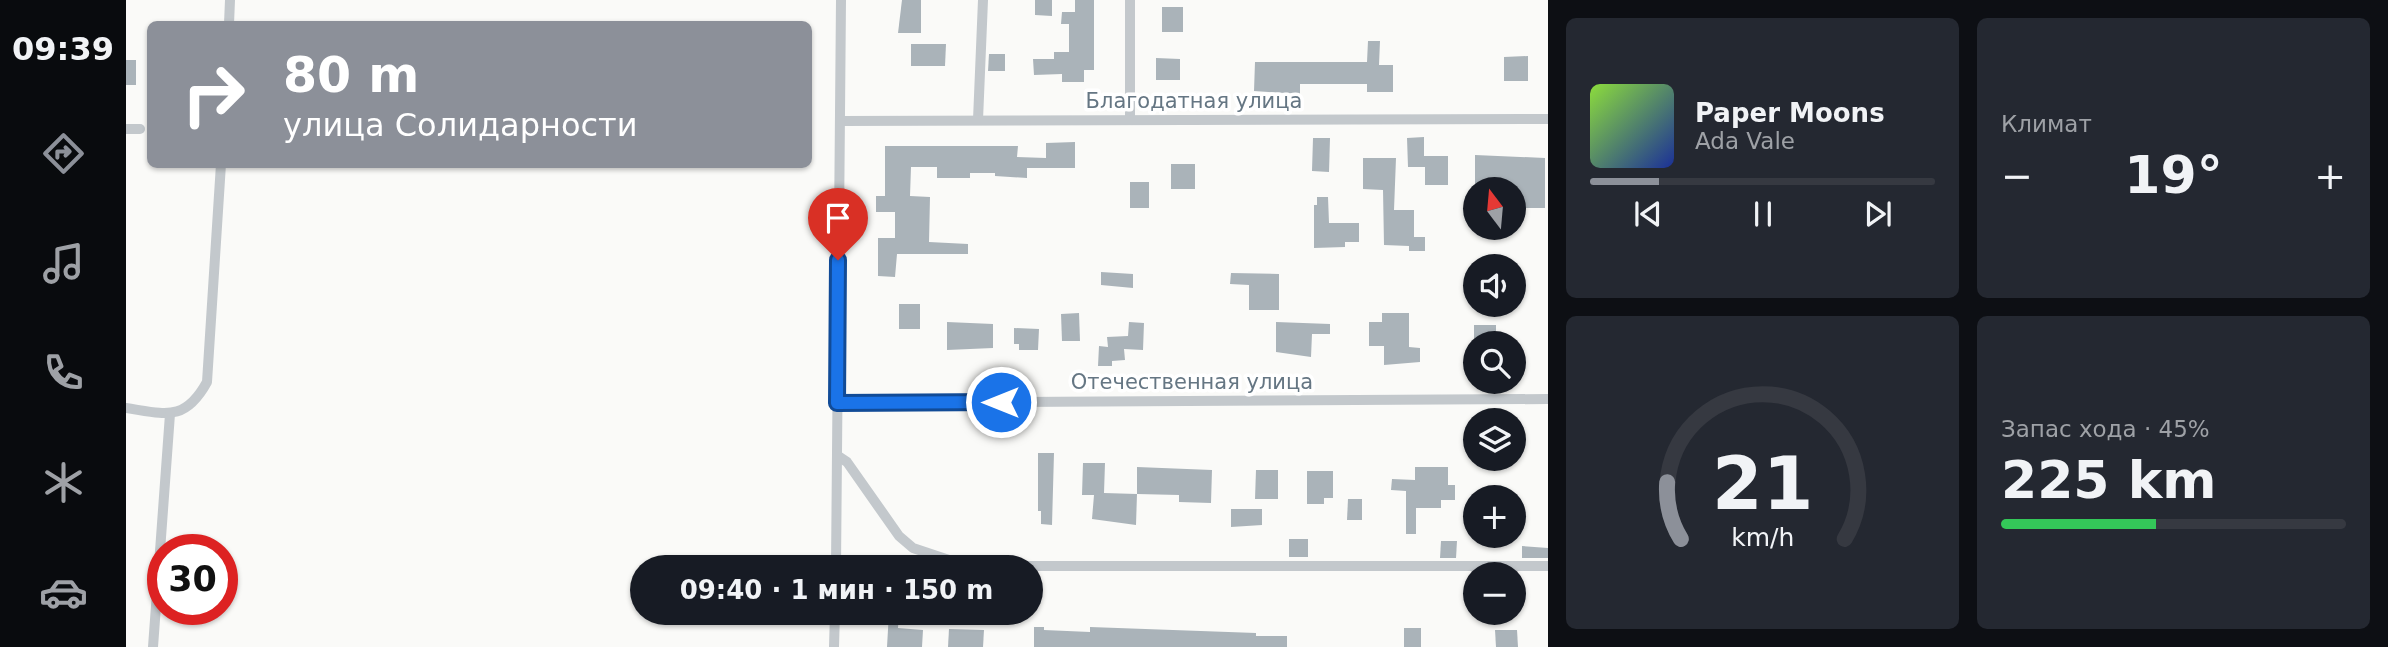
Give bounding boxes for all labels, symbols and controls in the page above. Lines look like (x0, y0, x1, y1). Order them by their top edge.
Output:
text: 09:39 (12, 30, 114, 68)
text: 80 m (283, 47, 419, 104)
icon: right (168, 49, 259, 140)
street label: Благодатная улица (1086, 89, 1302, 113)
text: Paper Moons (1695, 98, 1885, 128)
text: улица Солидарности (283, 106, 638, 144)
text: Климат (2001, 111, 2092, 137)
text: Ada Vale (1695, 128, 1795, 154)
icon: directions (39, 129, 88, 178)
text: 19° (2124, 145, 2223, 205)
text: − (2001, 154, 2033, 198)
text: + (2314, 154, 2346, 198)
north arrow (1463, 177, 1526, 240)
map controls (1463, 177, 1526, 625)
pin (808, 188, 868, 260)
icon: previous (1629, 195, 1667, 233)
icon: pause (1744, 195, 1782, 233)
icon: next (1859, 195, 1897, 233)
icon: arrive (819, 199, 857, 237)
icon: music (39, 239, 88, 288)
button: sound (1463, 254, 1526, 317)
button: search (1463, 331, 1526, 394)
icon: phone (39, 348, 88, 397)
position arrow (964, 365, 1038, 439)
street label: Отечественная улица (1071, 370, 1313, 394)
button: layers (1463, 408, 1526, 471)
text: Запас хода · 45% (2001, 416, 2210, 442)
text: 21 (1712, 441, 1813, 526)
text: 225 km (2001, 450, 2216, 510)
icon: climate (39, 458, 88, 507)
button: + (1463, 485, 1526, 548)
text: km/h (1731, 522, 1794, 551)
speed limit sign: 30 (147, 534, 238, 625)
button: − (1463, 562, 1526, 625)
icon: car (39, 568, 88, 617)
text: 09:40 · 1 мин · 150 m (680, 575, 993, 605)

